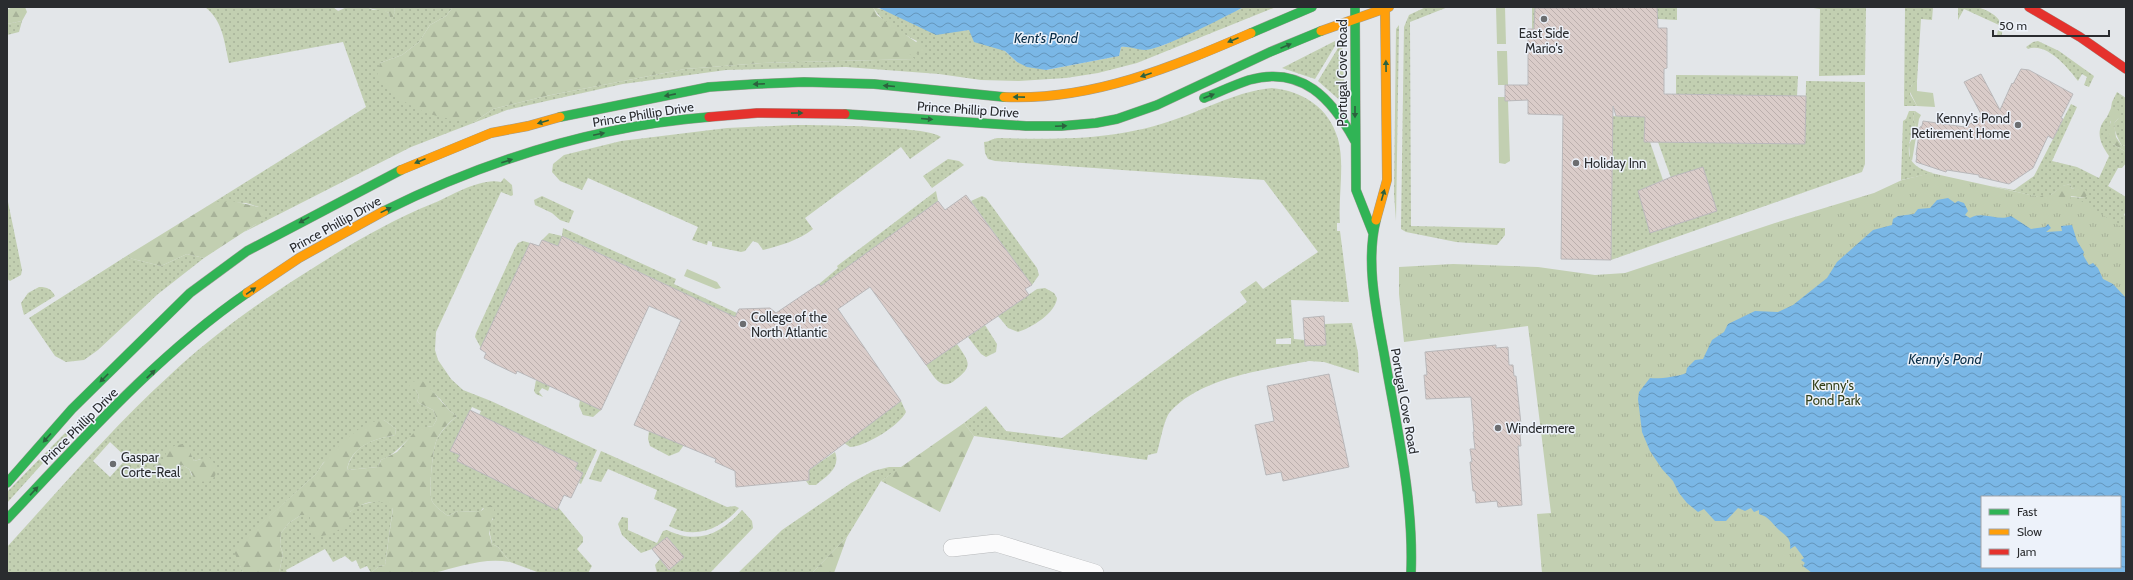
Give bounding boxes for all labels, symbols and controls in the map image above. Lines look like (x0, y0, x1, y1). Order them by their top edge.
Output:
scale bar (1993, 12, 2109, 38)
marker: East Side Mario's (1539, 14, 1549, 24)
text: 50 m (1999, 18, 2027, 33)
street label: Portugal Cove Road (1334, 19, 1350, 127)
place label: East Side Mario's (1519, 25, 1569, 56)
water label: Kent's Pond (1014, 29, 1079, 47)
one-way arrow (1227, 37, 1238, 43)
one-way arrow (1280, 42, 1292, 48)
one-way arrow (1383, 59, 1389, 72)
one-way arrow (1139, 72, 1151, 78)
one-way arrow (753, 80, 765, 87)
one-way arrow (883, 82, 895, 89)
one-way arrow (664, 93, 677, 99)
one-way arrow (1204, 93, 1216, 99)
one-way arrow (1013, 94, 1025, 101)
street label: Prince Phillip Drive (916, 97, 1020, 121)
street label: Prince Phillip Drive (591, 98, 695, 130)
one-way arrow (1352, 106, 1358, 119)
one-way arrow (791, 110, 804, 116)
place label: Kenny's Pond Retirement Home (1911, 110, 2010, 141)
one-way arrow (921, 116, 933, 123)
one-way arrow (537, 119, 549, 125)
marker: Kenny's Pond Retirement Home (2013, 120, 2023, 130)
one-way arrow (1055, 122, 1067, 129)
one-way arrow (593, 131, 605, 137)
place label: Holiday Inn (1584, 155, 1646, 171)
one-way arrow (414, 158, 425, 164)
one-way arrow (501, 158, 513, 164)
marker: Holiday Inn (1571, 158, 1581, 168)
one-way arrow (1380, 189, 1386, 201)
street label: Prince Phillip Drive (286, 192, 384, 256)
one-way arrow (381, 207, 392, 213)
one-way arrow (298, 216, 310, 223)
one-way arrow (246, 287, 256, 295)
place label: College of the North Atlantic (751, 309, 827, 340)
marker: College of the North Atlantic (738, 319, 748, 329)
street label: Portugal Cove Road (1388, 347, 1422, 455)
water label: Kenny's Pond (1908, 350, 1982, 368)
one-way arrow (146, 369, 156, 379)
one-way arrow (99, 373, 109, 383)
park label: Kenny's Pond Park (1805, 377, 1861, 408)
street label: Prince Phillip Drive (37, 384, 121, 468)
place label: Windermere (1506, 420, 1575, 436)
marker: Windermere (1493, 423, 1503, 433)
one-way arrow (42, 433, 51, 444)
place label: Gaspar Corte-Real (121, 449, 180, 480)
marker: Gaspar Corte-Real (108, 459, 118, 469)
one-way arrow (29, 486, 39, 496)
legend (1981, 496, 2121, 568)
text: Fast (2017, 504, 2037, 519)
text: Slow (2017, 524, 2042, 539)
text: Jam (2016, 544, 2036, 559)

